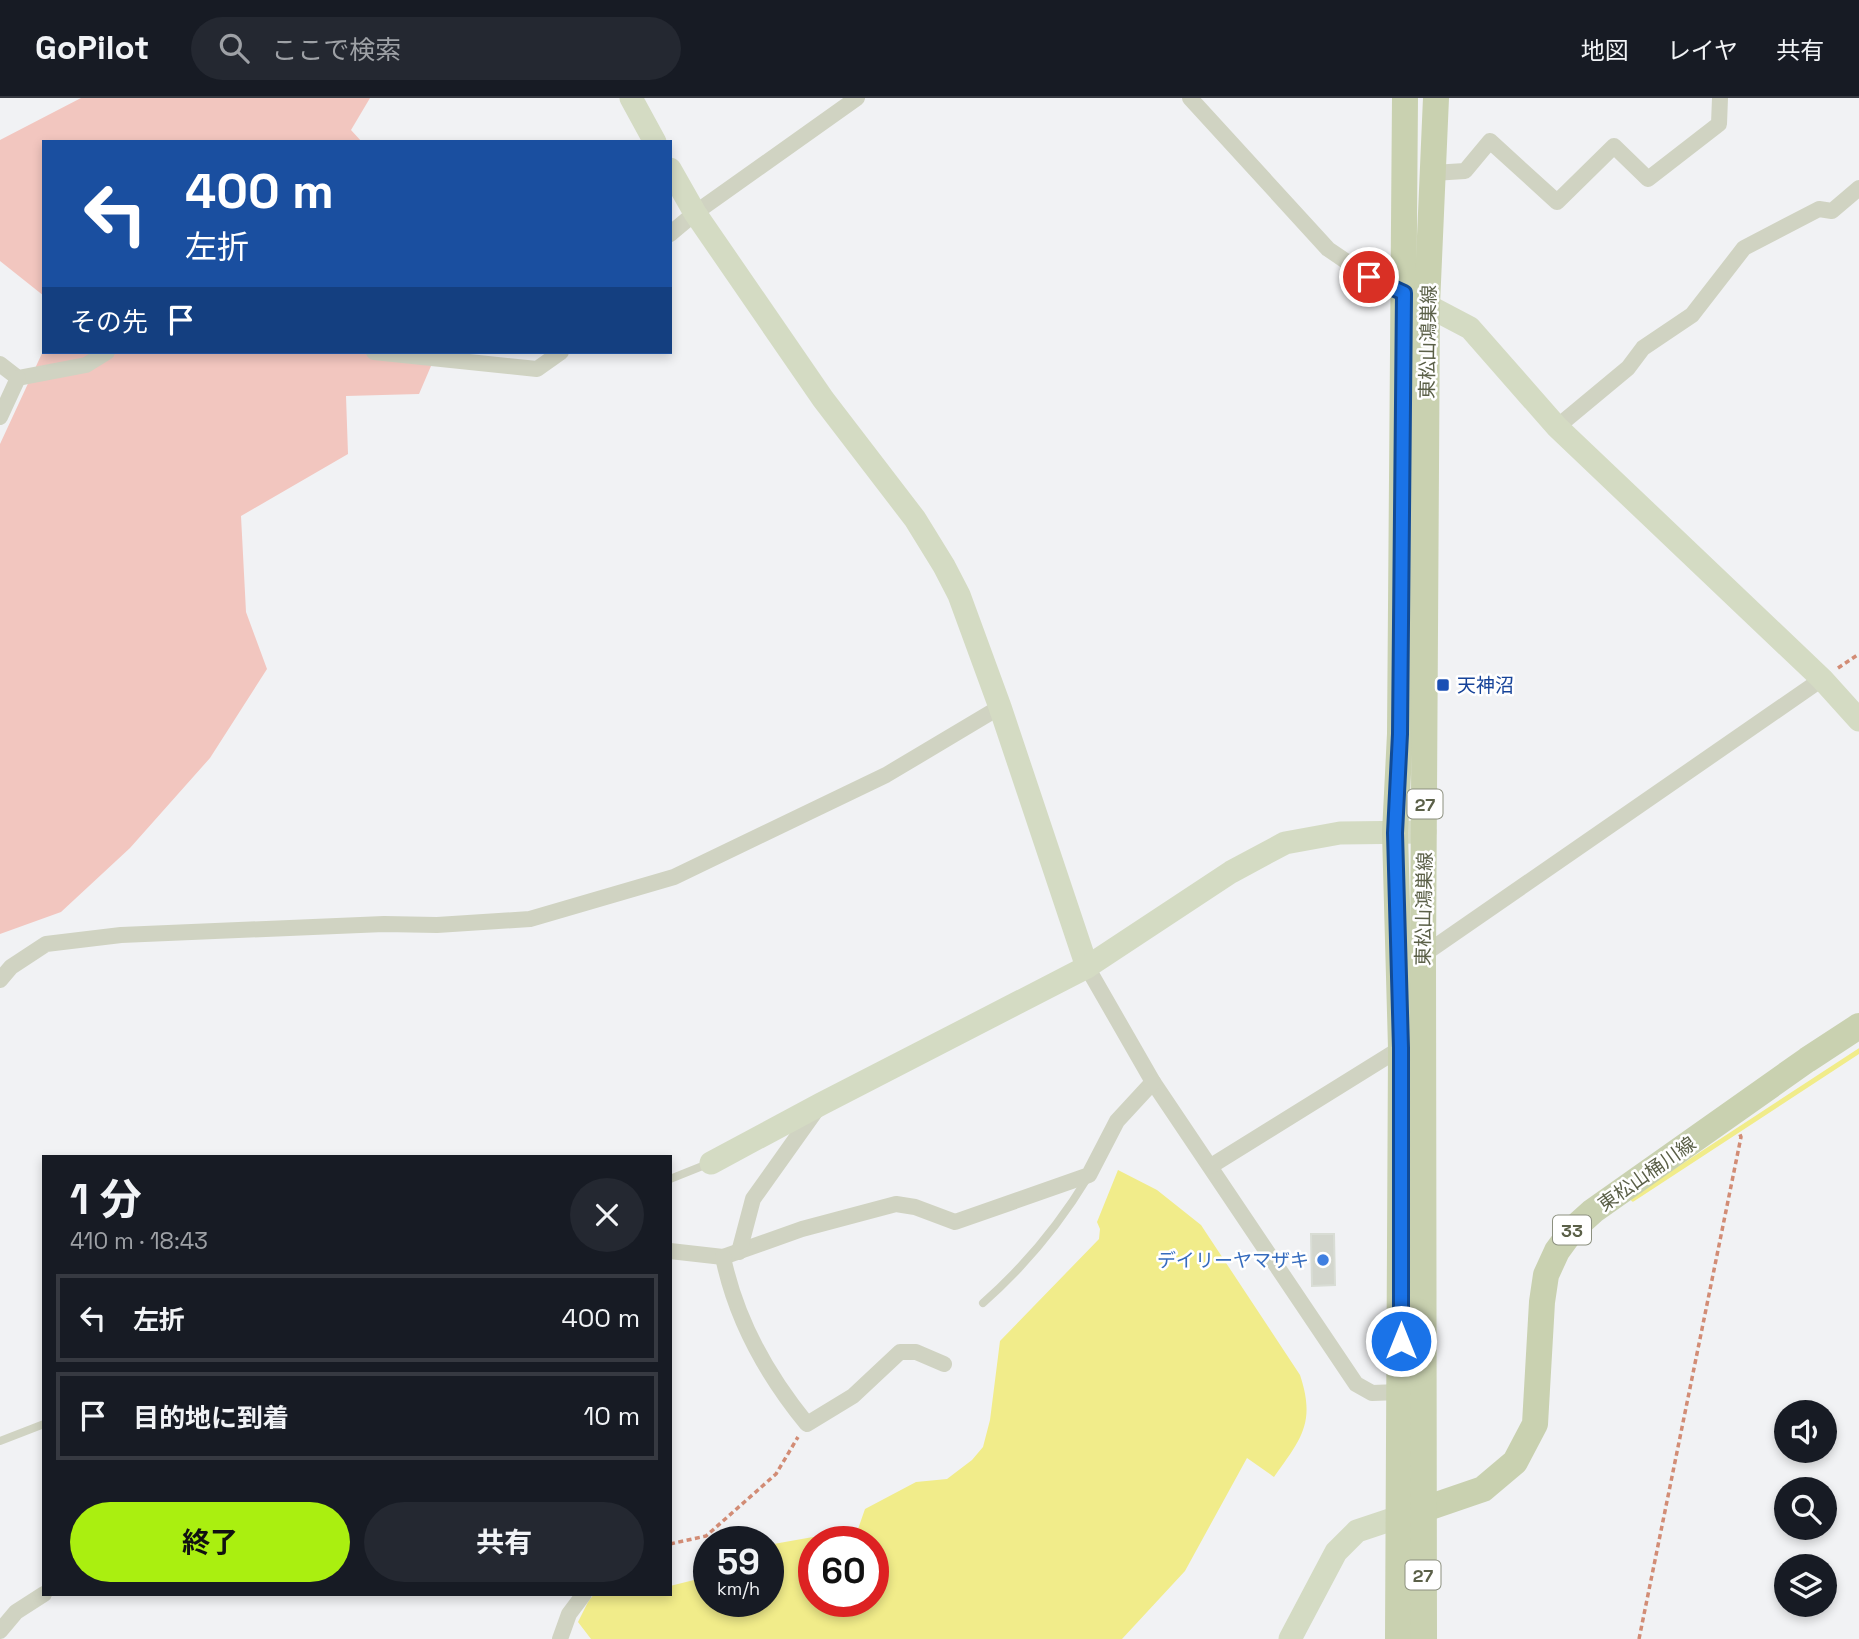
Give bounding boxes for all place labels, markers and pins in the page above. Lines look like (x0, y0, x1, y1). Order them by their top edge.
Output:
pin (1339, 247, 1399, 307)
place label: 天神沼 (1457, 673, 1514, 698)
marker: 天神沼 (1435, 677, 1451, 693)
place label: デイリーヤマザキ (1157, 1248, 1309, 1273)
marker: デイリーヤマザキ (1315, 1252, 1331, 1268)

